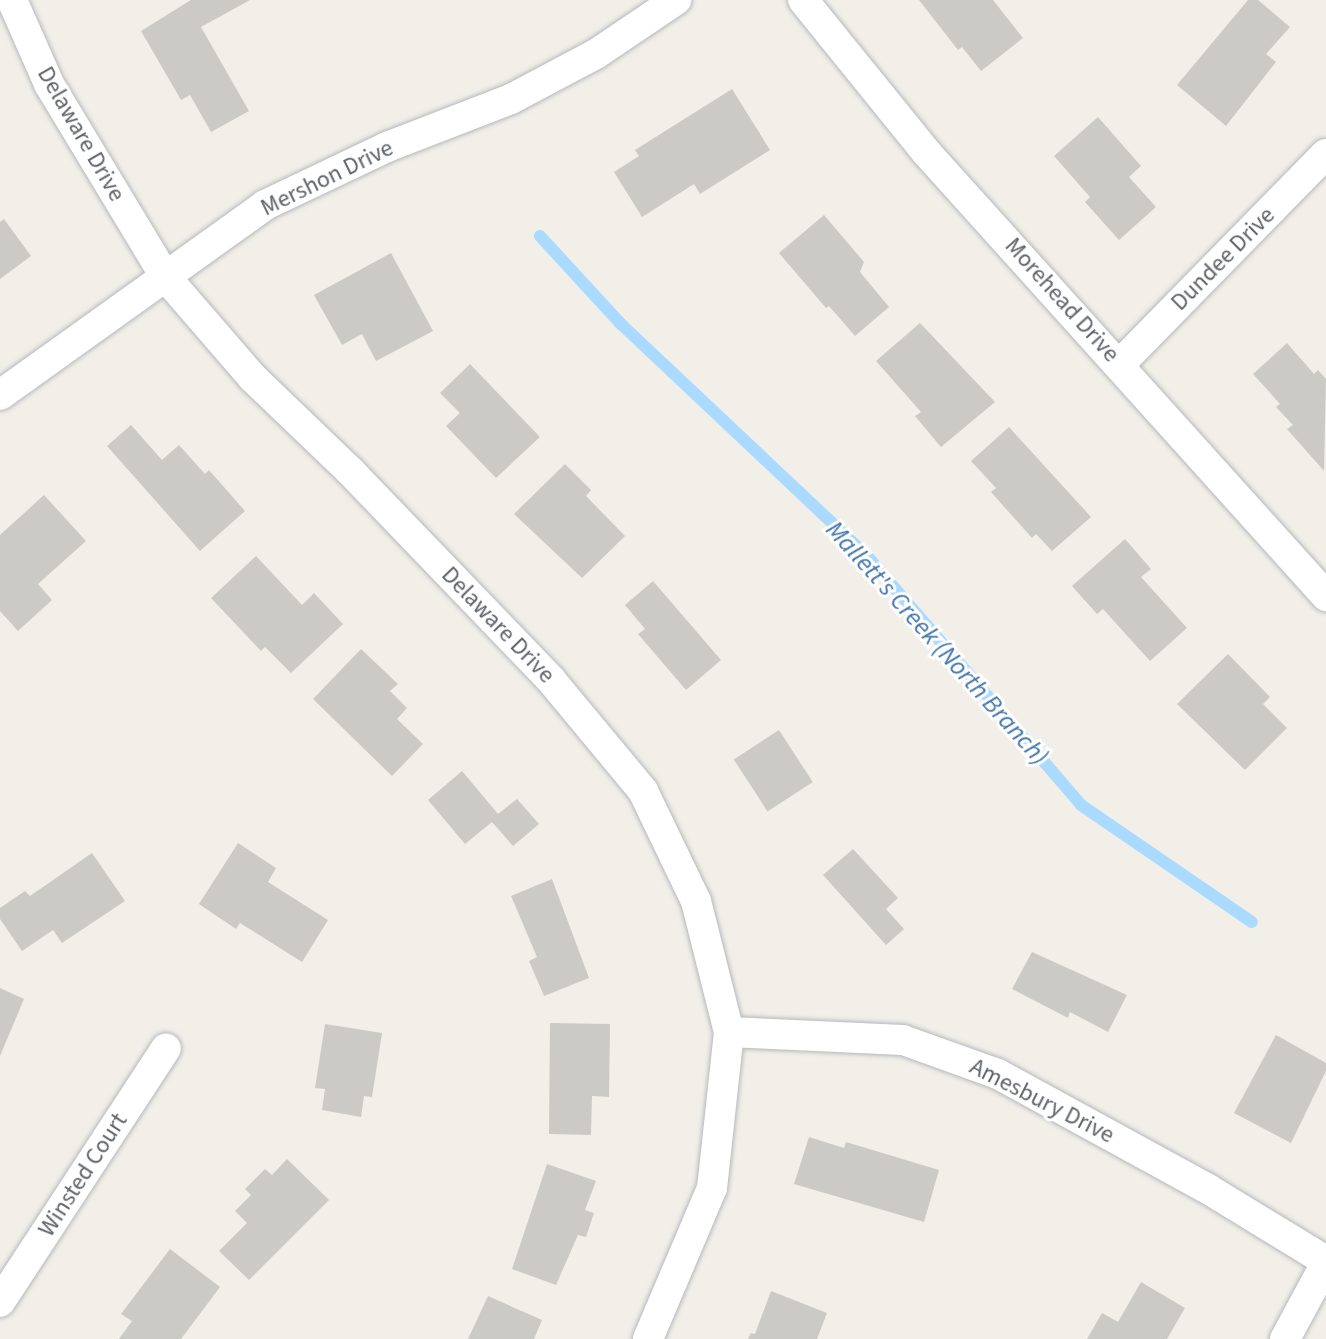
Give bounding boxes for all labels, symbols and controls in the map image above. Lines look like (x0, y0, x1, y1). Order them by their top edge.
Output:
street label: Delaware Drive (31, 62, 131, 206)
street label: Mershon Drive (256, 134, 398, 222)
street label: Dundee Drive (1165, 201, 1281, 317)
street label: Morehead Drive (999, 232, 1125, 368)
water label: Mallett's Creek (North Branch) (819, 515, 1055, 771)
street label: Delaware Drive (435, 561, 561, 689)
street label: Amesbury Drive (965, 1052, 1119, 1150)
street label: Winsted Court (32, 1108, 134, 1242)

